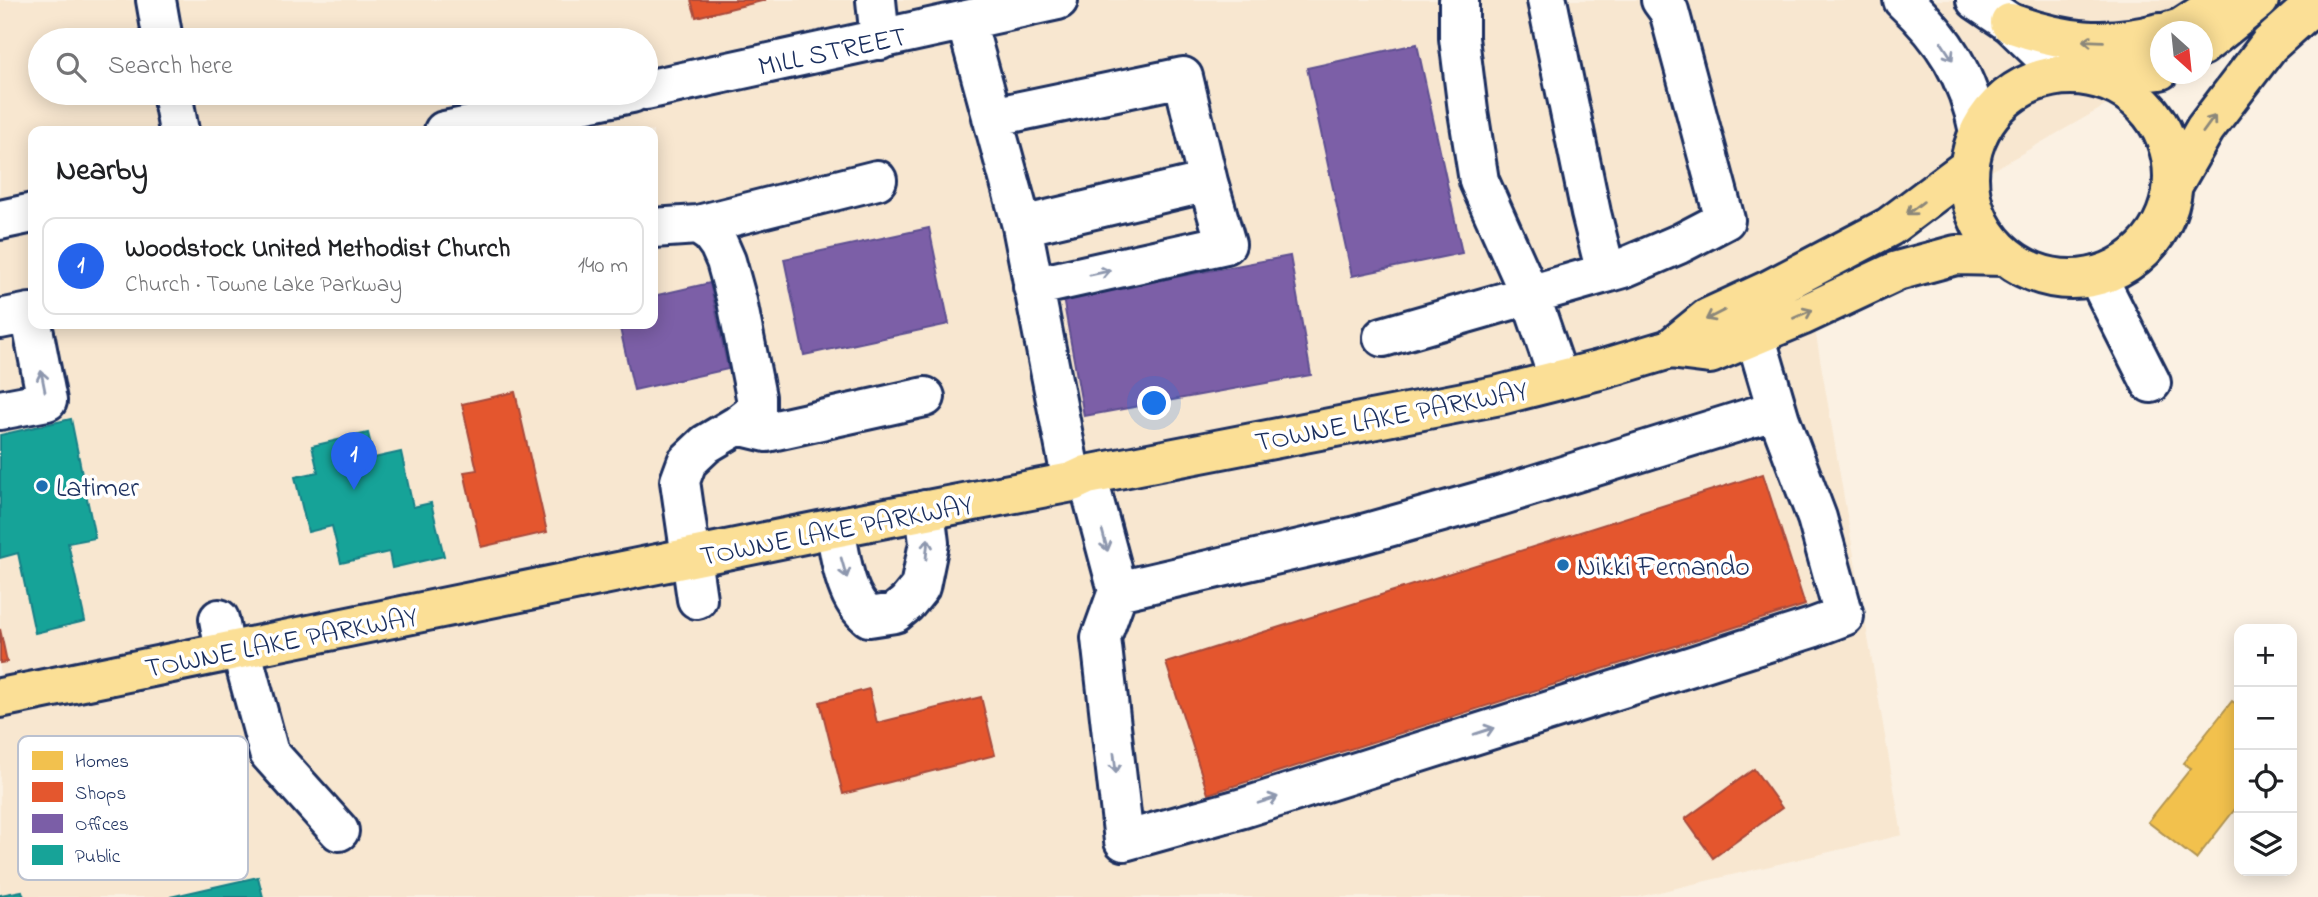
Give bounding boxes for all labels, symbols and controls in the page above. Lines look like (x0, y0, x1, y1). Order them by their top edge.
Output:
street label: MILL STREET (755, 18, 911, 89)
north arrow (2150, 21, 2213, 84)
search box (28, 28, 658, 105)
one-way arrow (2082, 34, 2105, 47)
one-way arrow (1940, 41, 1954, 60)
icon: search (52, 48, 90, 86)
text: Search here (108, 48, 233, 86)
one-way arrow (2202, 115, 2216, 134)
text: Nearby (56, 150, 148, 194)
one-way arrow (1906, 200, 1924, 215)
text: Woodstock United Methodist Church (125, 231, 510, 269)
text: 1 (77, 250, 85, 283)
text: 140 m (578, 250, 628, 283)
one-way arrow (1088, 265, 1111, 279)
text: Church · Towne Lake Parkway (125, 269, 402, 302)
one-way arrow (1792, 307, 1814, 320)
one-way arrow (1705, 309, 1726, 323)
one-way arrow (36, 370, 49, 393)
street label: TOWNE LAKE PARKWAY (1252, 372, 1532, 465)
your location (1137, 386, 1171, 420)
pin: 1 (331, 432, 377, 490)
place label: Latimer (56, 469, 139, 510)
marker: Latimer (34, 478, 50, 494)
street label: TOWNE LAKE PARKWAY (697, 486, 977, 579)
one-way arrow (1099, 529, 1112, 552)
one-way arrow (921, 538, 934, 561)
place label: Nikki Fernando (1577, 548, 1750, 589)
one-way arrow (838, 557, 851, 579)
marker: Nikki Fernando (1555, 557, 1571, 573)
street label: TOWNE LAKE PARKWAY (142, 598, 422, 691)
map controls (2234, 624, 2297, 876)
button: + (2234, 624, 2297, 687)
button: − (2234, 687, 2297, 750)
one-way arrow (1473, 724, 1495, 737)
legend (18, 736, 248, 880)
text: Homes (75, 749, 129, 776)
button: locate (2234, 750, 2297, 813)
one-way arrow (1109, 751, 1122, 774)
text: Shops (75, 781, 126, 808)
one-way arrow (1256, 793, 1278, 805)
text: Offices (75, 812, 129, 839)
button: layers (2234, 813, 2297, 876)
text: Public (75, 844, 121, 871)

